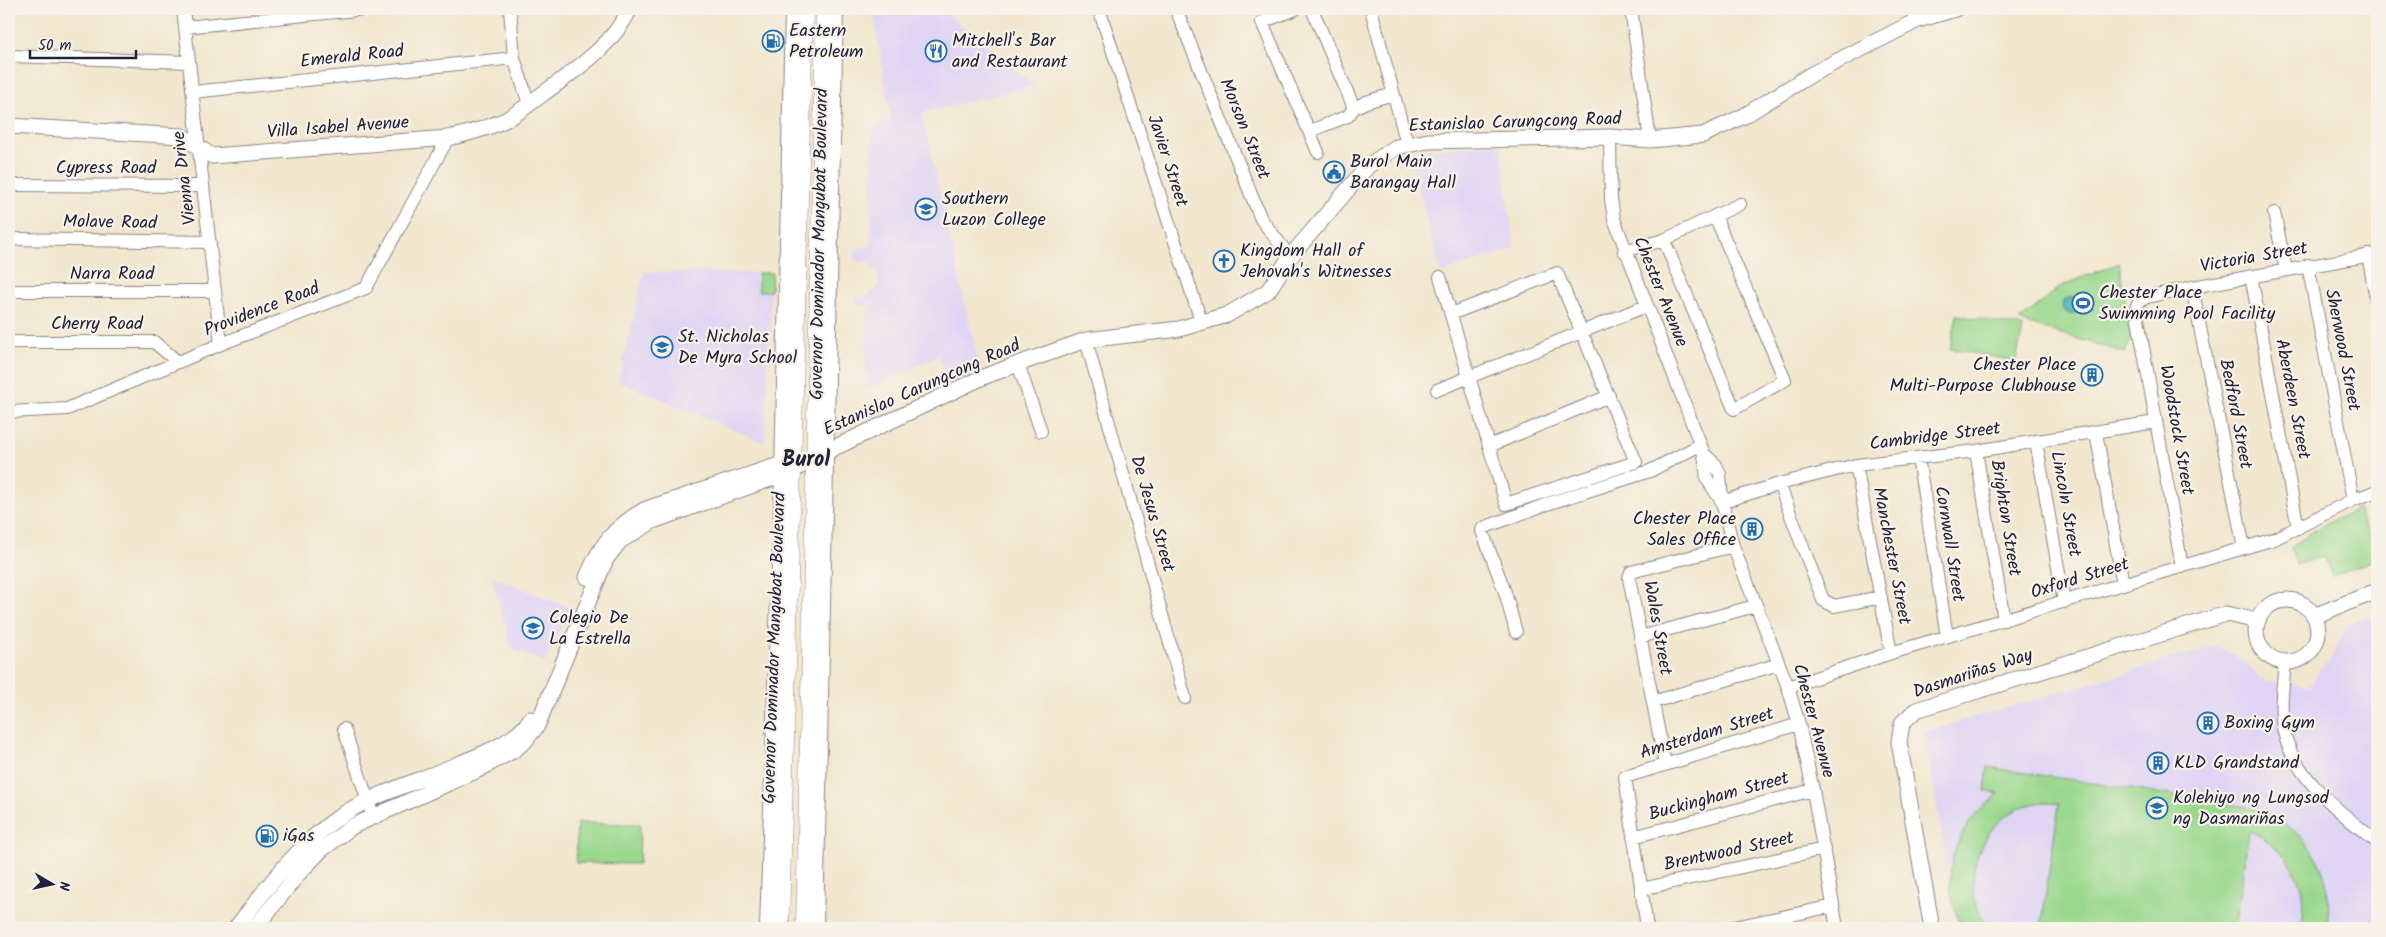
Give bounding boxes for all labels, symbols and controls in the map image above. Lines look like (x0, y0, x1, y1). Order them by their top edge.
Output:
place label: Eastern Petroleum (789, 17, 863, 67)
place label: Mitchell's Bar and Restaurant (952, 27, 1069, 77)
scale bar (30, 28, 136, 60)
fuel station icon: Eastern Petroleum (761, 29, 785, 53)
text: 50 m (38, 34, 72, 58)
street label: Emerald Road (299, 37, 406, 77)
restaurant icon: Mitchell's Bar and Restaurant (924, 39, 948, 63)
street label: Morson Street (1211, 74, 1278, 185)
street label: Governor Dominador Mangubat Boulevard (803, 87, 837, 400)
street label: Estanislao Carungcong Road (1408, 105, 1623, 141)
street label: Villa Isabel Avenue (266, 109, 410, 147)
street label: Javier Street (1138, 111, 1196, 212)
street label: Vienna Drive (165, 129, 205, 227)
place label: Burol Main Barangay Hall (1350, 148, 1456, 198)
street label: Cypress Road (56, 154, 157, 183)
public building icon: Burol Main Barangay Hall (1322, 160, 1346, 184)
place label: Southern Luzon College (942, 185, 1046, 235)
school or university icon: Southern Luzon College (914, 197, 938, 221)
street label: Molave Road (63, 208, 158, 238)
street label: Chester Avenue (1625, 232, 1695, 352)
street label: Victoria Street (2198, 234, 2311, 282)
place label: Kingdom Hall of Jehovah's Witnesses (1240, 237, 1392, 287)
church icon: Kingdom Hall of Jehovah's Witnesses (1212, 249, 1236, 273)
street label: Narra Road (70, 260, 155, 289)
street label: Providence Road (200, 274, 325, 345)
place label: Chester Place Swimming Pool Facility (2099, 279, 2276, 329)
street label: Sherwood Street (2316, 287, 2368, 414)
sports icon: Chester Place Swimming Pool Facility (2071, 291, 2095, 315)
street label: Cherry Road (51, 310, 144, 339)
place label: St. Nicholas De Myra School (678, 323, 798, 373)
street label: Estanislao Carungcong Road (819, 331, 1026, 445)
school or university icon: St. Nicholas De Myra School (650, 335, 674, 359)
street label: Aberdeen Street (2266, 336, 2318, 463)
place label: Chester Place Multi-Purpose Clubhouse (1890, 351, 2076, 401)
street label: Bedford Street (2210, 357, 2260, 472)
building icon: Chester Place Multi-Purpose Clubhouse (2080, 363, 2104, 387)
street label: Woodstock Street (2150, 363, 2202, 498)
street label: Cambridge Street (1868, 414, 2003, 459)
district label: Burol (782, 443, 830, 478)
street label: Lincoln Street (2041, 449, 2089, 560)
street label: De Jesus Street (1121, 452, 1183, 577)
street label: Brighton Street (1981, 458, 2029, 579)
street label: Cornwall Street (1926, 484, 1973, 605)
street label: Manchester Street (1863, 485, 1919, 628)
street label: Governor Dominador Mangubat Boulevard (755, 491, 795, 804)
place label: Chester Place Sales Office (1633, 505, 1736, 555)
building icon: Chester Place Sales Office (1740, 517, 1764, 541)
street label: Oxford Street (2027, 550, 2134, 608)
street label: Wales Street (1634, 578, 1680, 679)
place label: Colegio De La Estrella (549, 604, 631, 654)
school or university icon: Colegio De La Estrella (521, 616, 545, 640)
street label: Dasmariñas Way (1909, 641, 2037, 707)
street label: Chester Avenue (1784, 661, 1842, 781)
street label: Amsterdam Street (1636, 700, 1778, 768)
place label: Boxing Gym (2224, 709, 2315, 738)
building icon: Boxing Gym (2196, 711, 2220, 735)
place label: KLD Grandstand (2174, 749, 2300, 778)
building icon: KLD Grandstand (2146, 751, 2170, 775)
street label: Buckingham Street (1646, 764, 1793, 830)
place label: Kolehiyo ng Lungsod ng Dasmariñas (2173, 784, 2330, 834)
school or university icon: Kolehiyo ng Lungsod ng Dasmariñas (2145, 796, 2169, 820)
place label: iGas (283, 822, 315, 851)
fuel station icon: iGas (255, 824, 279, 848)
street label: Brentwood Street (1661, 824, 1798, 880)
north arrow (28, 860, 78, 910)
text: N (52, 880, 75, 892)

